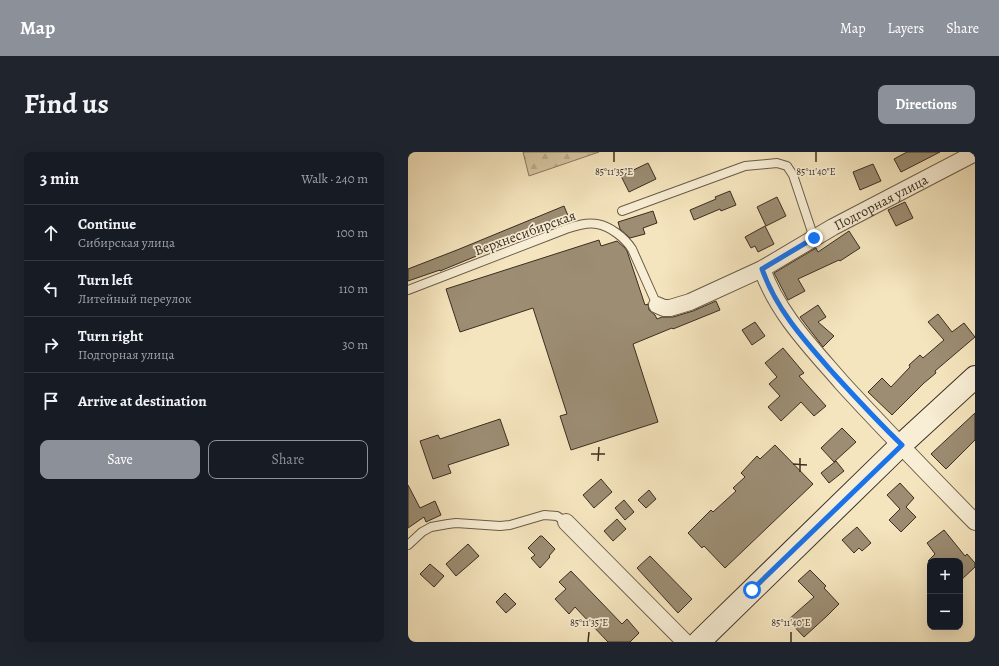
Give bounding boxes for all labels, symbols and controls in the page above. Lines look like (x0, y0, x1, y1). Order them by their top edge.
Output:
text: Map (20, 15, 55, 41)
text: Map (840, 19, 866, 38)
text: Layers (888, 19, 924, 38)
text: Share (946, 19, 979, 38)
text: Find us (24, 85, 109, 123)
button: Directions (878, 85, 975, 124)
text: 85°11'35"E (595, 165, 633, 178)
text: 85°11'40"E (796, 165, 836, 178)
text: 3 min (40, 167, 79, 190)
street label: Подгорная улица (830, 169, 932, 235)
text: Walk · 240 m (301, 170, 368, 187)
street label: Верхнесибирская (472, 206, 579, 260)
text: Continue (78, 214, 136, 234)
icon: ahead (40, 222, 62, 244)
text: 100 m (336, 224, 368, 241)
route end (805, 229, 823, 247)
text: Сибирская улица (78, 234, 175, 251)
text: Turn left (78, 270, 133, 290)
icon: left (40, 278, 62, 300)
text: 110 m (339, 280, 368, 297)
text: Литейный переулок (78, 290, 191, 307)
text: Turn right (78, 326, 143, 346)
icon: right (40, 334, 62, 356)
text: 30 m (342, 336, 368, 353)
text: Подгорная улица (78, 346, 174, 363)
icon: arrive (40, 390, 62, 412)
text: Arrive at destination (78, 391, 207, 411)
button: Save (40, 440, 200, 479)
button: Share (208, 440, 368, 479)
map controls (927, 558, 963, 630)
button: + (927, 558, 963, 594)
route start (743, 581, 761, 599)
button: − (927, 594, 963, 630)
text: 85°11'35"E (570, 616, 608, 629)
text: 85°11'40"E (771, 616, 811, 629)

